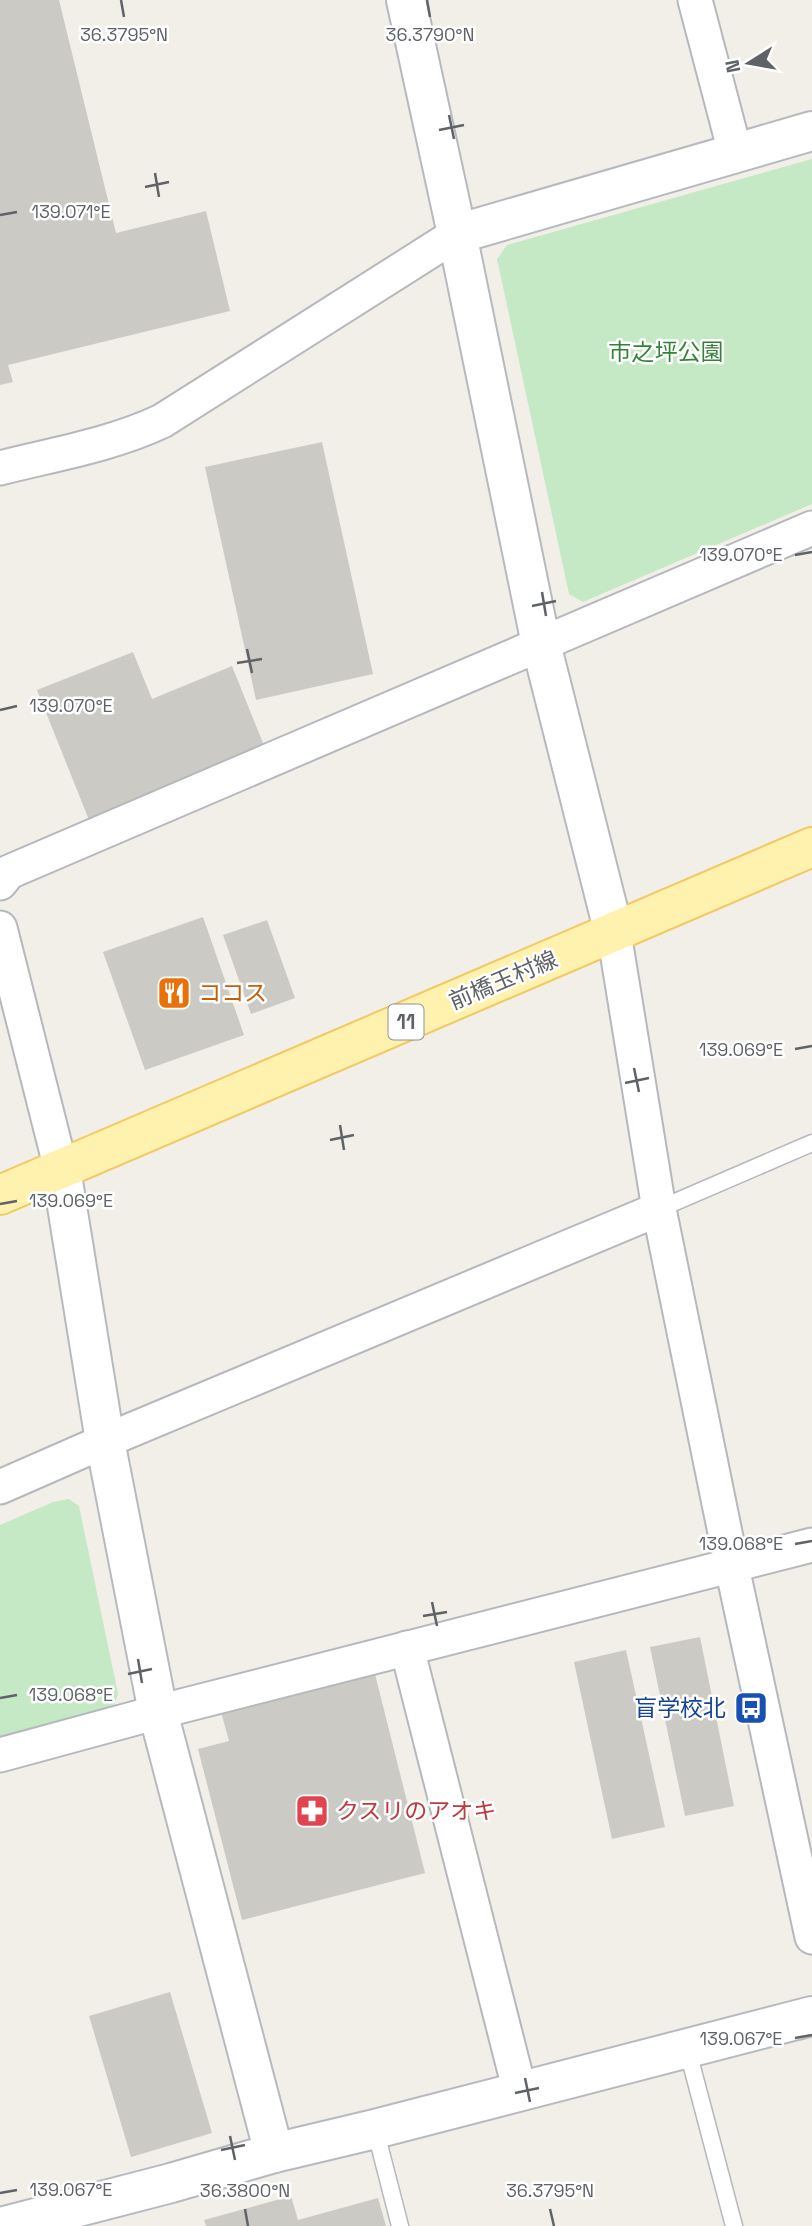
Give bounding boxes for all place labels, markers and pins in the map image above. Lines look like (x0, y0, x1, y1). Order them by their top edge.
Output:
restaurant icon: ココス (155, 974, 193, 1012)
place label: ココス (198, 978, 267, 1008)
bus stop icon: 盲学校北 (732, 1689, 770, 1727)
place label: 盲学校北 (634, 1693, 726, 1723)
pharmacy icon: クスリのアオキ (293, 1792, 331, 1830)
place label: クスリのアオキ (336, 1796, 496, 1826)

